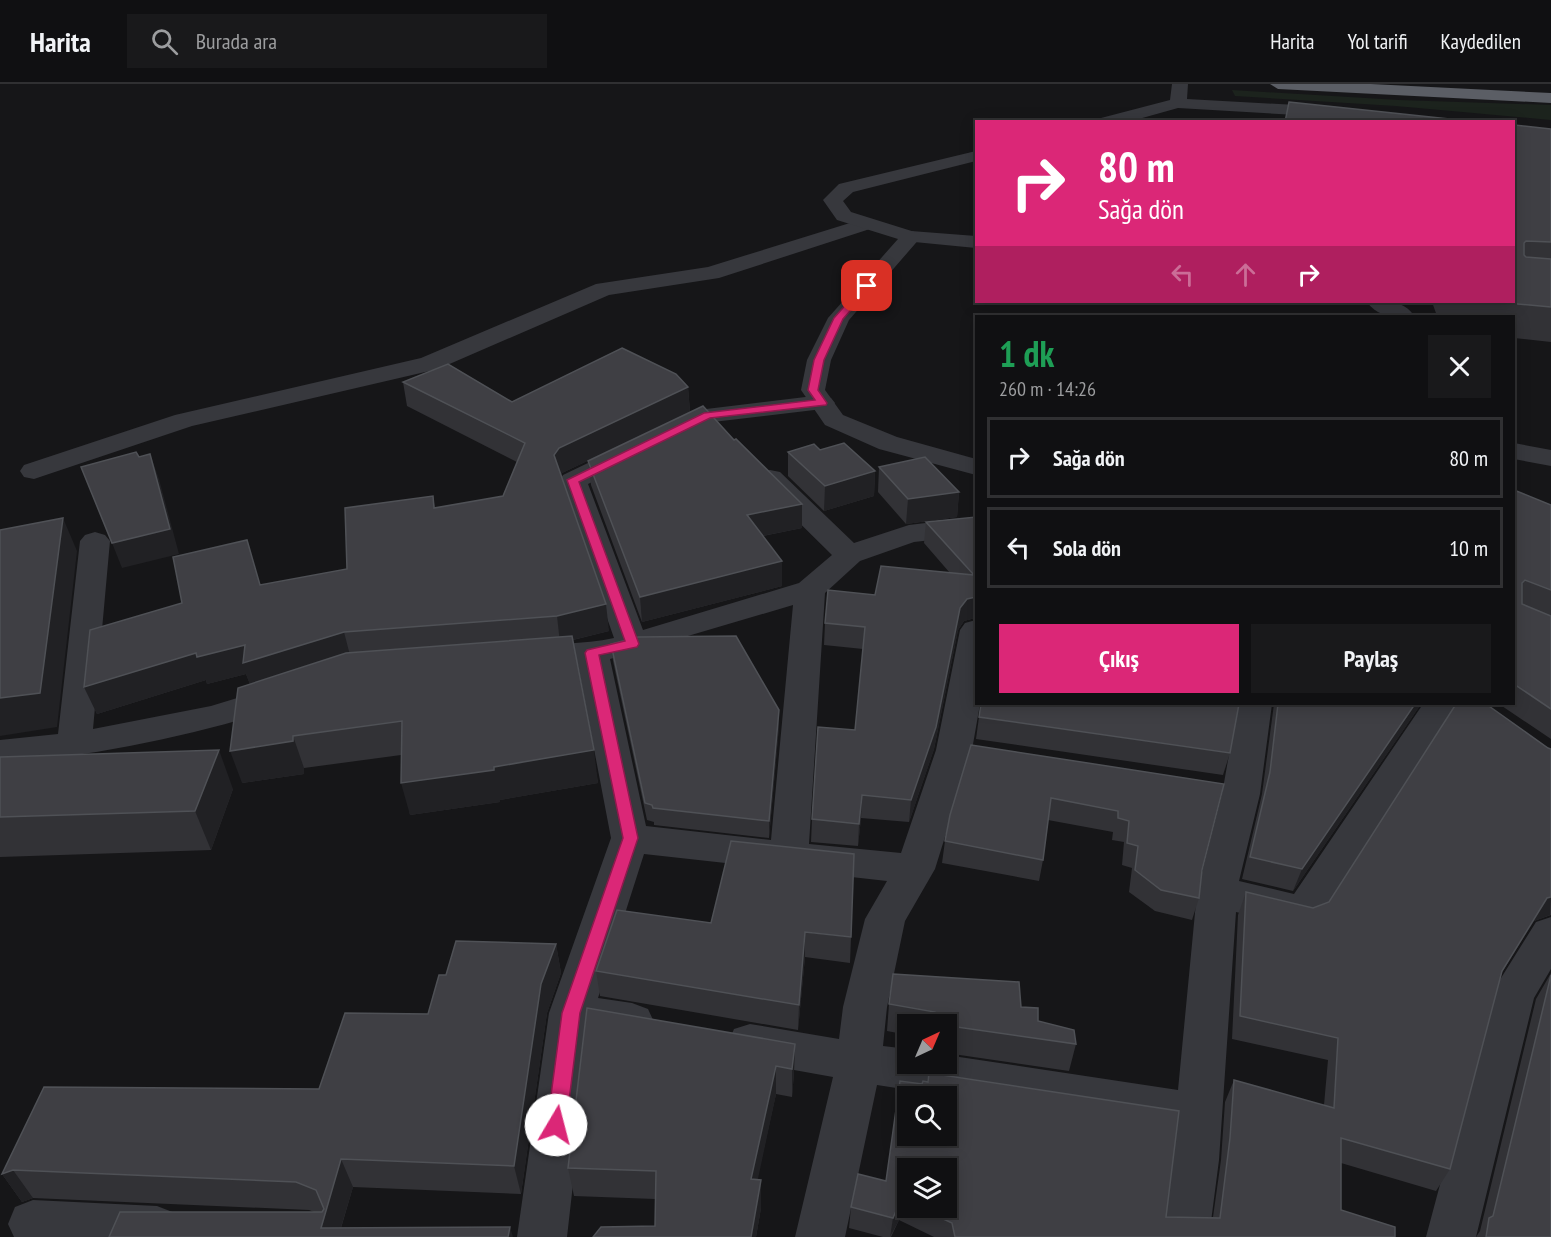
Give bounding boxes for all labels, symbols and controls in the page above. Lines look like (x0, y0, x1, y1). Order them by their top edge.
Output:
search box (127, 14, 547, 68)
text: Harita (30, 23, 91, 60)
icon: search (148, 25, 181, 58)
text: Burada ara (196, 27, 277, 55)
text: Harita (1270, 28, 1314, 55)
text: Yol tarifi (1347, 28, 1408, 55)
text: Kaydedilen (1441, 28, 1521, 55)
text: 80 m (1098, 139, 1175, 194)
icon: right (999, 144, 1077, 222)
text: Sağa dön (1098, 192, 1184, 226)
icon: left (1166, 258, 1199, 291)
icon: ahead (1229, 258, 1262, 291)
icon: right (1292, 258, 1325, 291)
pin (841, 260, 892, 311)
icon: arrive (850, 269, 883, 302)
text: 1 dk (999, 330, 1054, 377)
button: close (1428, 335, 1491, 398)
text: 260 m · 14:26 (999, 376, 1096, 402)
icon: right (1002, 441, 1035, 474)
text: Sağa dön (1053, 444, 1125, 472)
text: 80 m (1449, 444, 1488, 472)
icon: left (1002, 531, 1035, 564)
text: Sola dön (1053, 534, 1121, 562)
text: 10 m (1449, 534, 1488, 562)
button: Çıkış (999, 624, 1239, 693)
button: Paylaş (1251, 624, 1491, 693)
north arrow (897, 1014, 957, 1074)
map controls (897, 1014, 957, 1218)
button: search (897, 1086, 957, 1146)
position arrow (524, 1093, 588, 1157)
button: layers (897, 1158, 957, 1218)

